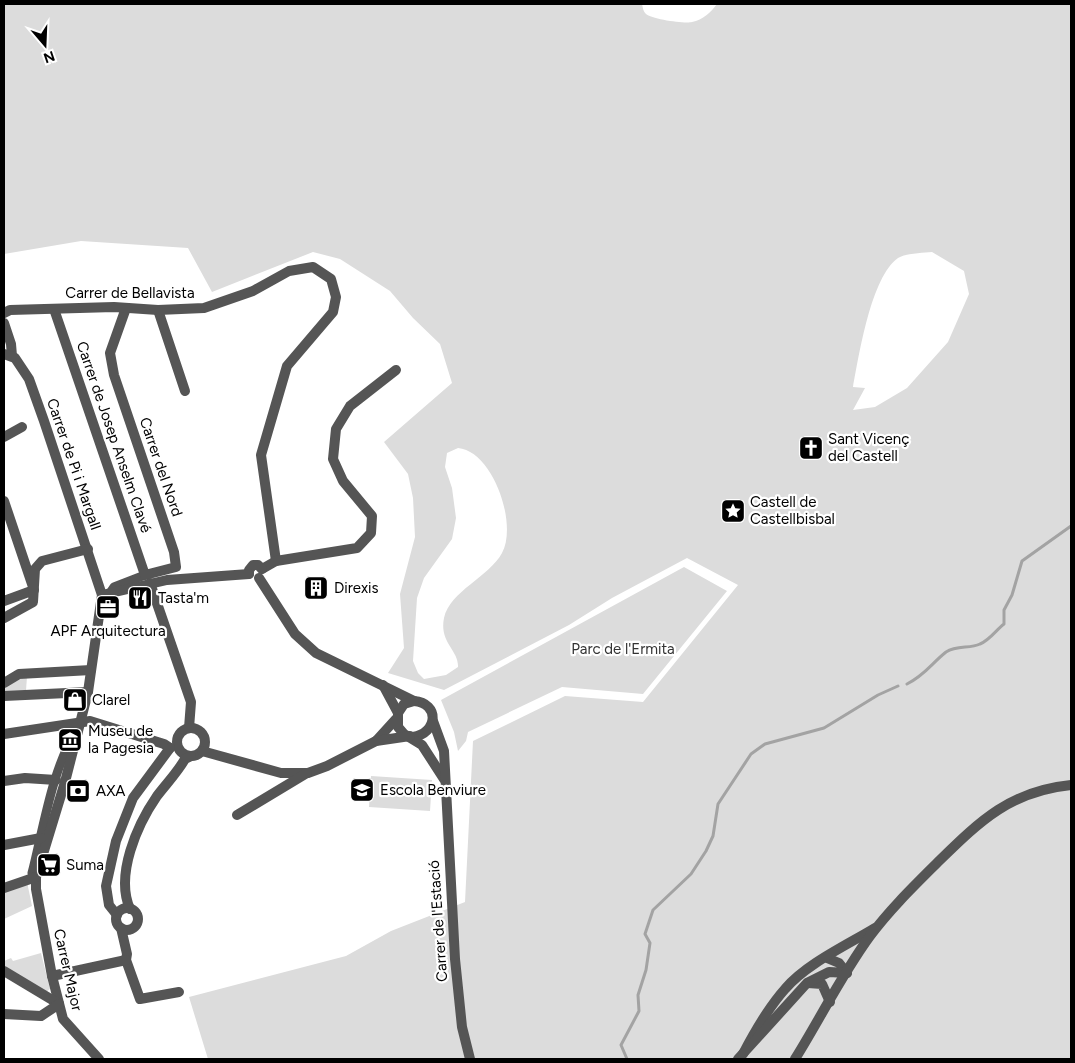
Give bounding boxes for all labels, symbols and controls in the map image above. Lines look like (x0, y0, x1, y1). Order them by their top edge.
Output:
north arrow (20, 20, 70, 70)
text: N (41, 47, 57, 67)
street label: Carrer de Bellavista (65, 284, 195, 302)
street label: Carrer de Josep Anselm Clavé (73, 339, 155, 535)
street label: Carrer de Pi i Margall (43, 396, 105, 532)
street label: Carrer del Nord (136, 415, 186, 519)
place label: Sant Vicenç del Castell (828, 430, 909, 465)
church icon: Sant Vicenç del Castell (798, 435, 824, 461)
place label: Castell de Castellbisbal (750, 493, 835, 528)
place icon: Castell de Castellbisbal (720, 498, 746, 524)
building icon: Direxis (303, 575, 329, 601)
place label: Direxis (334, 579, 379, 597)
restaurant icon: Tasta'm (127, 585, 153, 611)
place label: Tasta'm (158, 589, 209, 607)
office icon: APF Arquitectura (95, 594, 121, 620)
place label: APF Arquitectura (50, 622, 166, 640)
park label: Parc de l'Ermita (571, 640, 675, 658)
shop icon: Clarel (62, 687, 88, 713)
place label: Clarel (92, 691, 130, 709)
place label: Museu de la Pagesia (88, 722, 154, 757)
museum icon: Museu de la Pagesia (57, 727, 83, 753)
school or university icon: Escola Benviure (349, 777, 375, 803)
bank icon: AXA (65, 778, 91, 804)
place label: Escola Benviure (380, 781, 486, 799)
place label: AXA (96, 782, 126, 800)
supermarket icon: Suma (36, 852, 62, 878)
place label: Suma (66, 856, 104, 874)
street label: Carrer de l'Estació (425, 859, 451, 982)
street label: Carrer Major (50, 927, 86, 1013)

